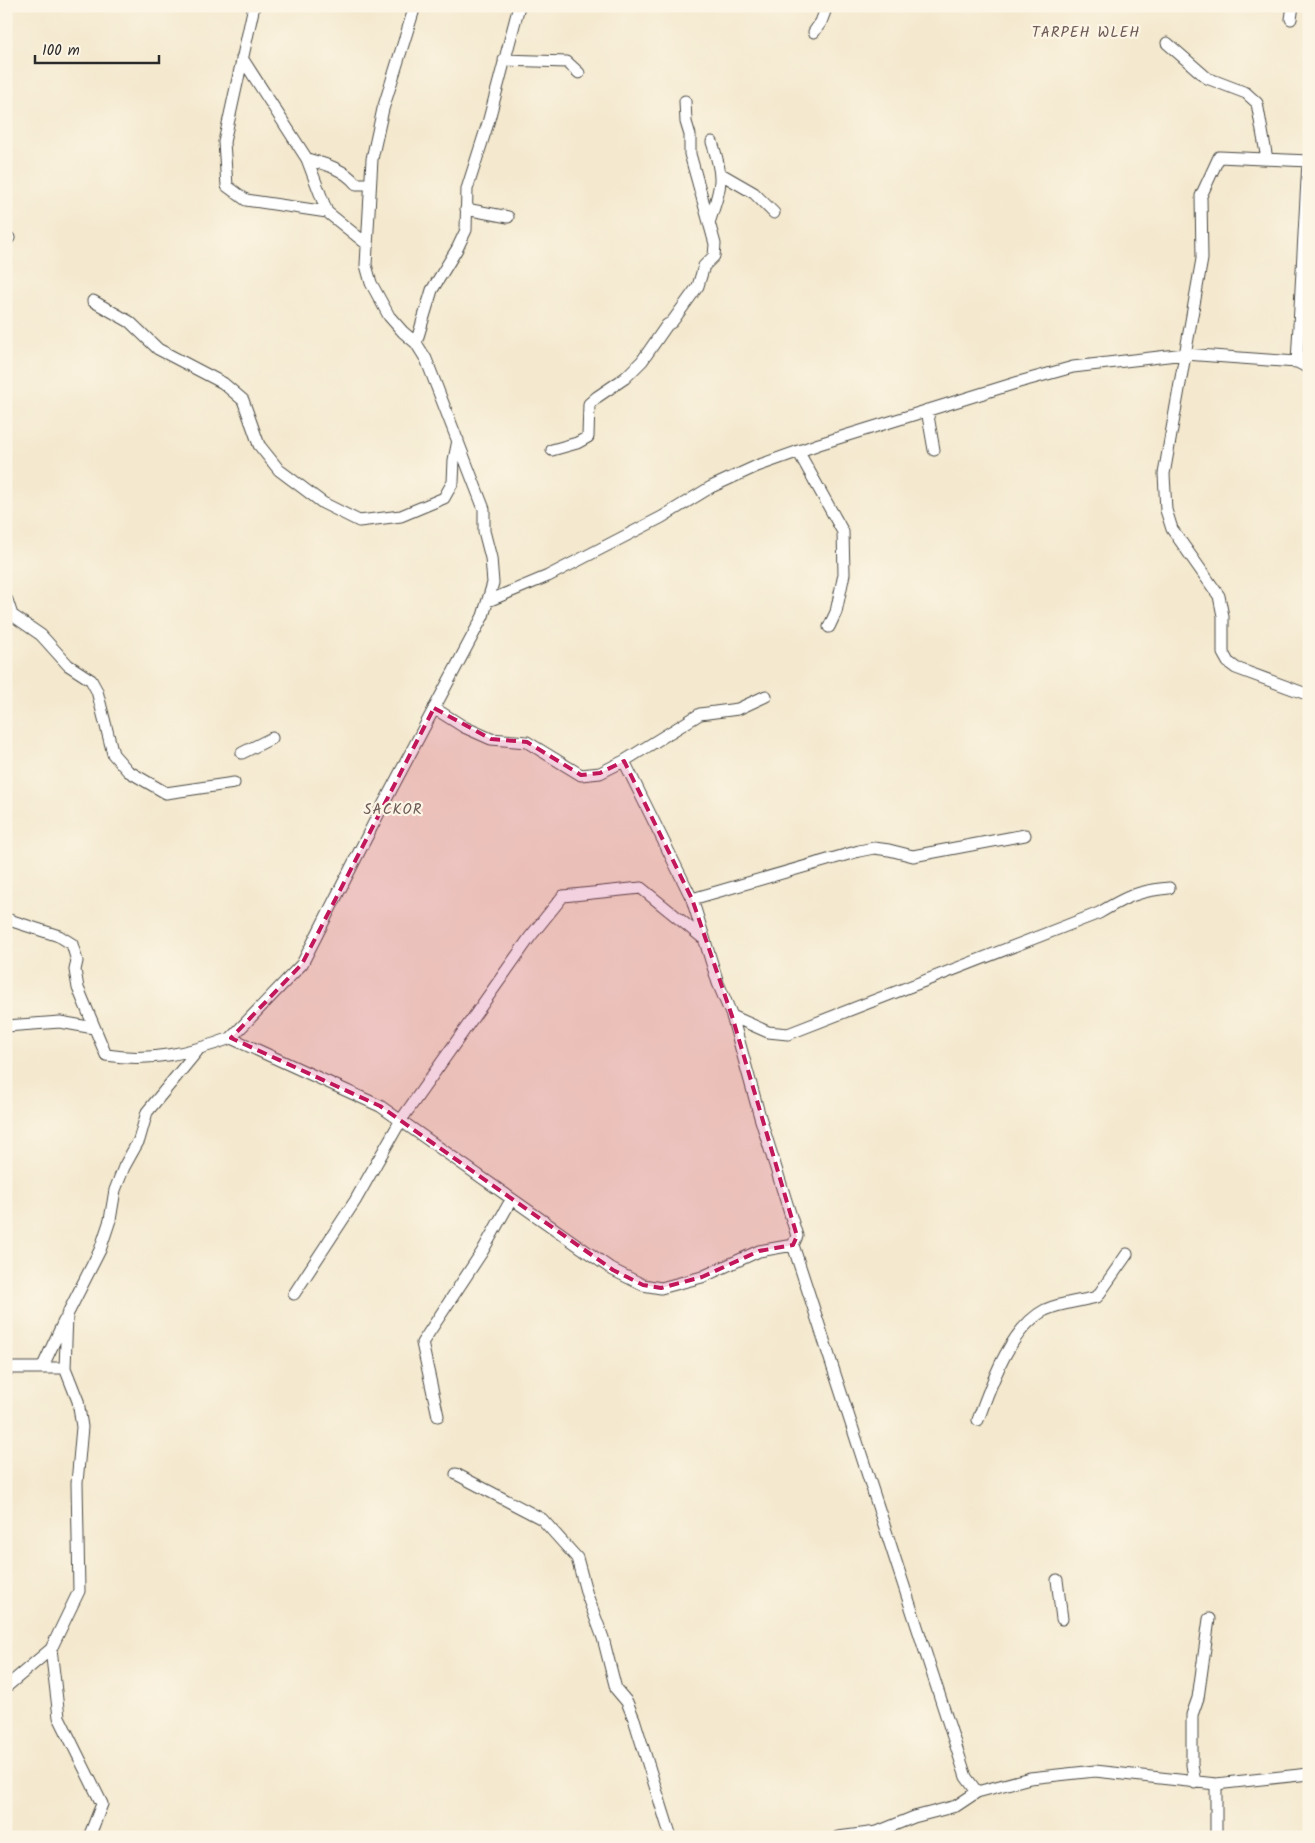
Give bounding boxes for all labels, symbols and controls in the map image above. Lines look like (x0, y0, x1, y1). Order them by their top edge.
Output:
district label: TARPEH WLEH (1032, 21, 1140, 45)
scale bar (35, 32, 159, 64)
text: 100 m (42, 39, 80, 63)
district label: SACKOR (364, 798, 422, 822)

